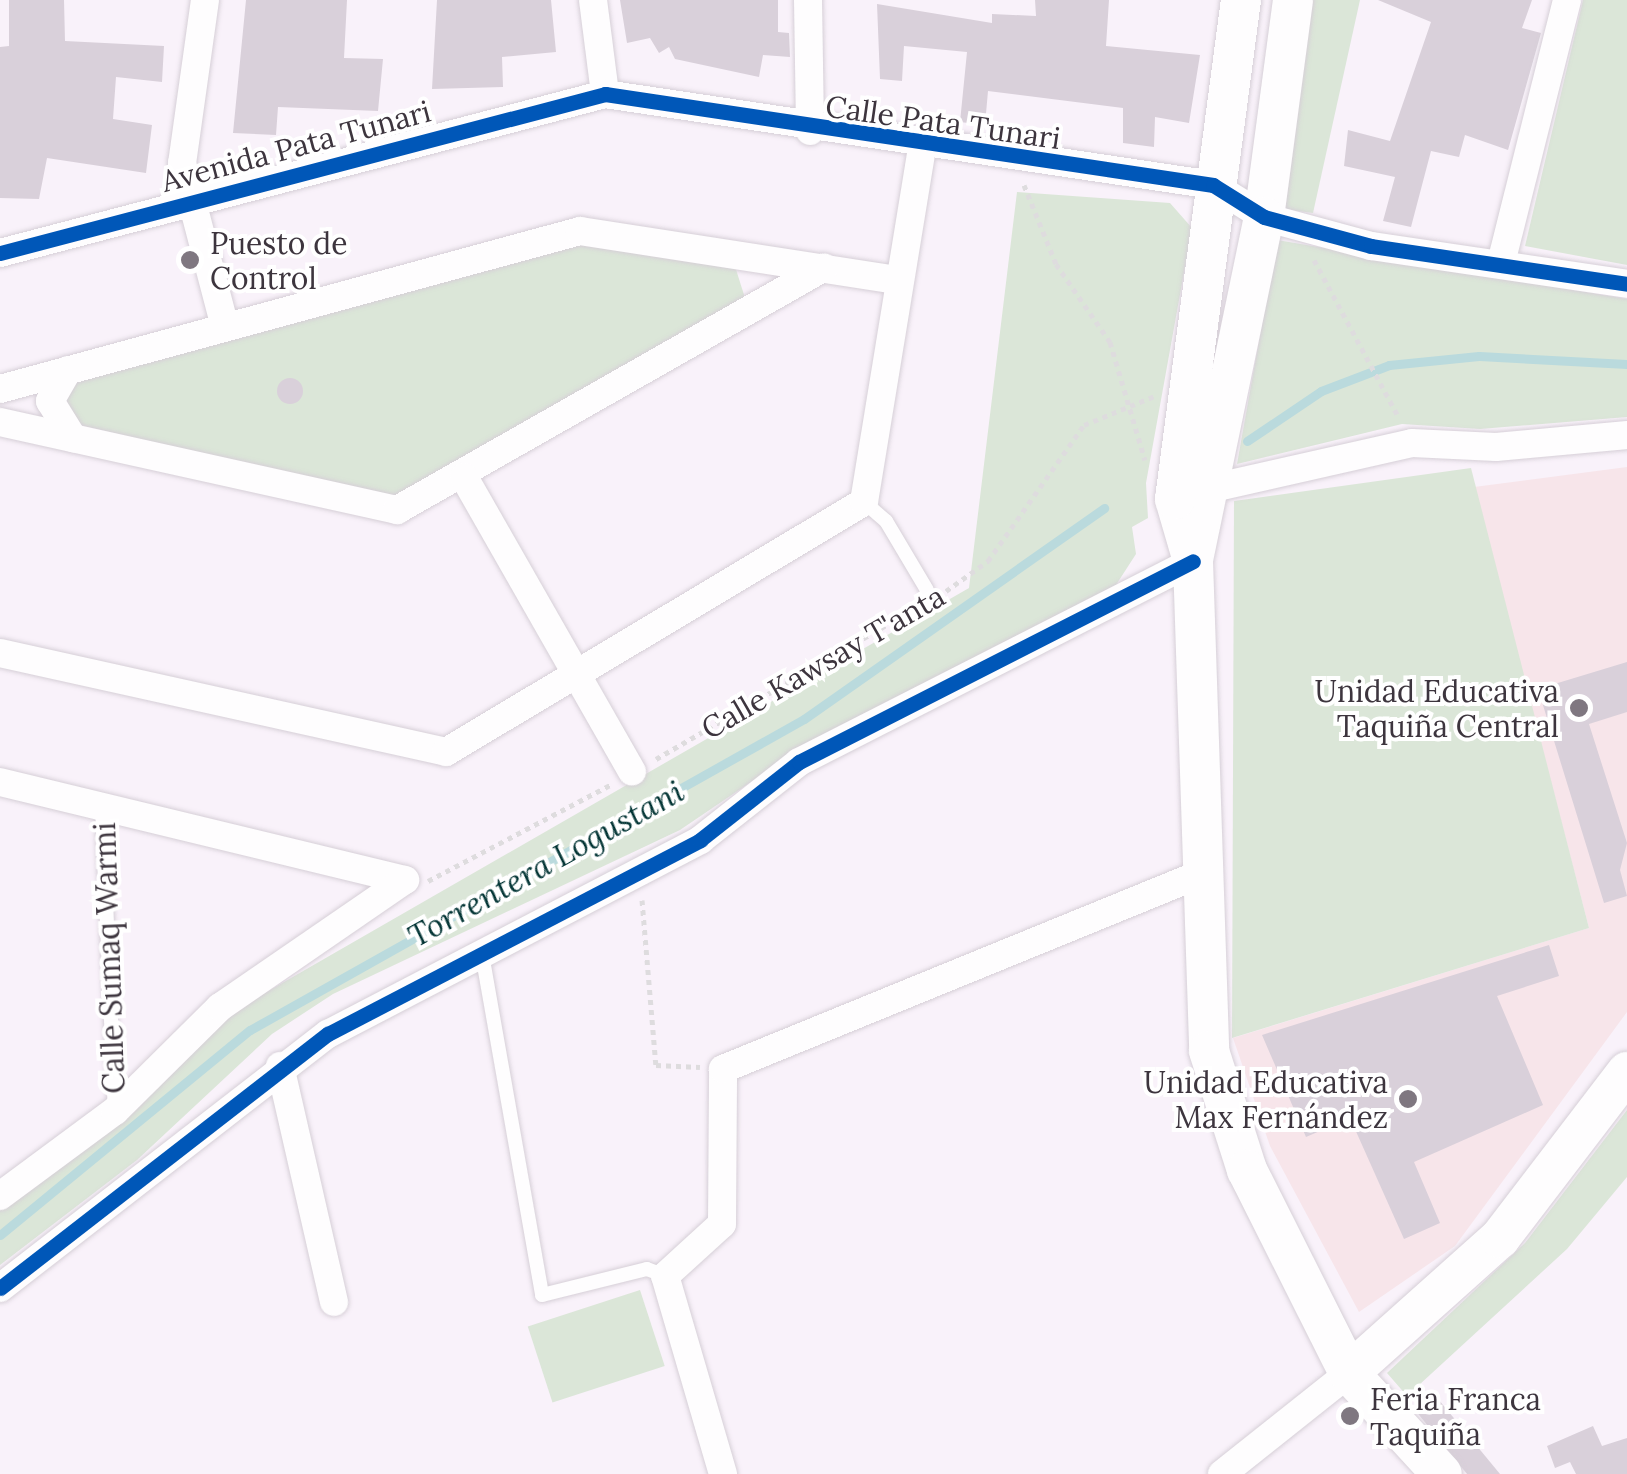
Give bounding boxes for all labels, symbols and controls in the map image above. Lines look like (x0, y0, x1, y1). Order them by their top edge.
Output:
street label: Calle Pata Tunari (823, 88, 1063, 156)
street label: Avenida Pata Tunari (157, 93, 435, 199)
place label: Puesto de Control (210, 225, 347, 296)
marker: Puesto de Control (179, 249, 201, 271)
street label: Calle Kawsay T'anta (695, 578, 951, 746)
place label: Unidad Educativa Taquiña Central (1315, 673, 1559, 744)
marker: Unidad Educativa Taquiña Central (1568, 697, 1590, 719)
water label: Torrentera Logustani (401, 772, 691, 956)
street label: Calle Sumaq Warmi (86, 822, 132, 1094)
place label: Unidad Educativa Max Fernández (1144, 1064, 1388, 1134)
marker: Unidad Educativa Max Fernández (1397, 1088, 1419, 1110)
place label: Feria Franca Taquiña (1370, 1381, 1541, 1452)
marker: Feria Franca Taquiña (1339, 1405, 1361, 1427)

